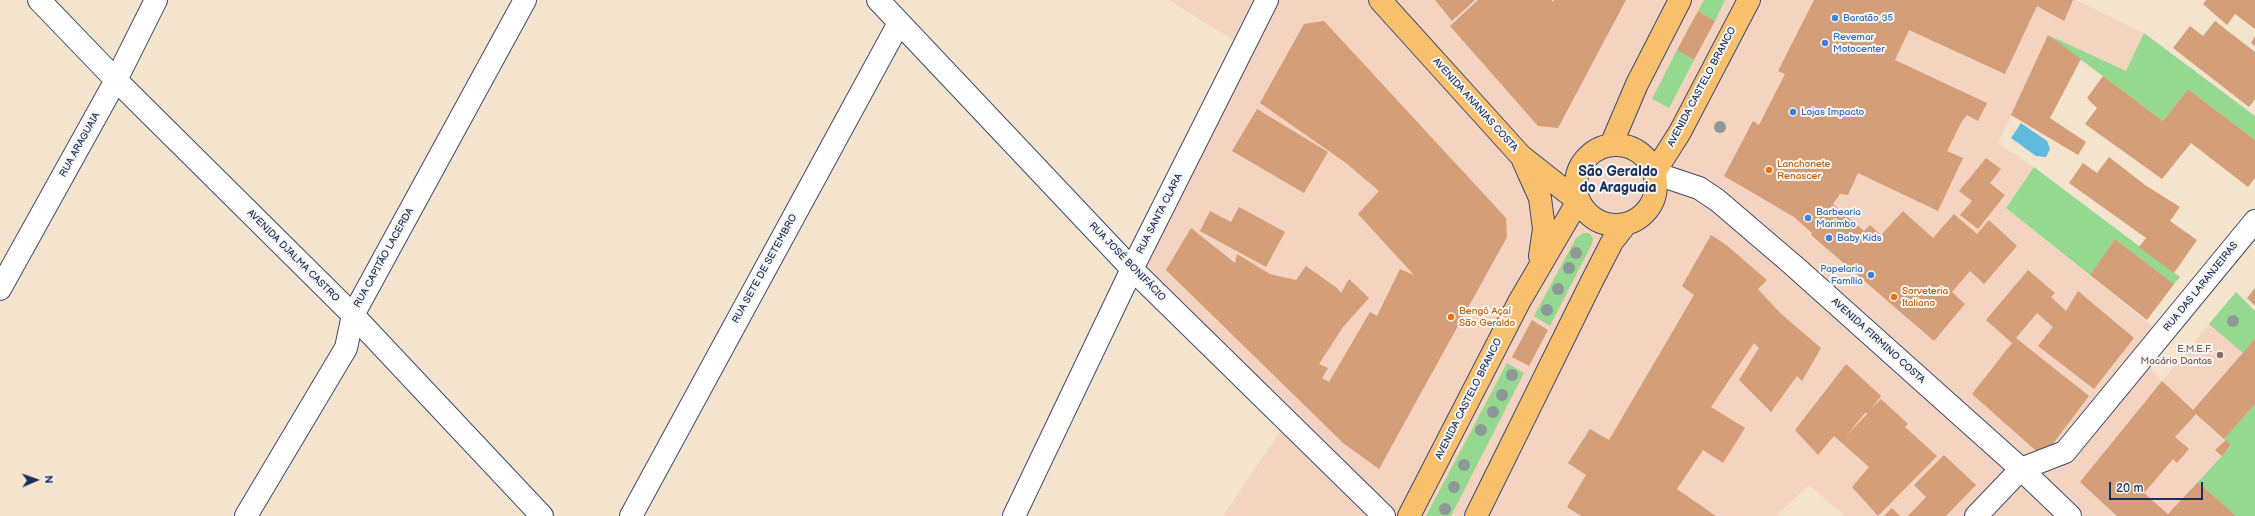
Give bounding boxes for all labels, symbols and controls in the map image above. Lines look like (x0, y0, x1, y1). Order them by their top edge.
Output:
place label: Baratão 35 (1843, 12, 1893, 24)
marker: Baratão 35 (1830, 13, 1840, 23)
street label: AVENIDA CASTELO BRANCO (1665, 25, 1739, 149)
place label: Revemar Motocenter (1833, 31, 1885, 54)
marker: Revemar Motocenter (1820, 38, 1830, 48)
street label: AVENIDA ANANIAS COSTA (1430, 56, 1520, 154)
place label: Lojas Impacto (1801, 106, 1864, 118)
marker: Lojas Impacto (1788, 107, 1798, 117)
street label: RUA ARAGUAIA (57, 111, 103, 179)
place label: Lanchonete Renascer (1777, 158, 1831, 182)
district label: São Geraldo do Araguaia (1578, 164, 1658, 196)
marker: Lanchonete Renascer (1764, 165, 1774, 175)
street label: RUA SANTA CLARA (1135, 172, 1185, 256)
street label: RUA CAPITÃO LACERDA (352, 206, 416, 310)
place label: Barbearia Marimbo (1816, 206, 1861, 230)
street label: AVENIDA DJALMA CASTRO (244, 207, 342, 305)
street label: RUA SETE DE SETEMBRO (730, 212, 800, 326)
marker: Barbearia Marimbo (1803, 213, 1813, 223)
street label: RUA JOSÉ BONIFÁCIO (1086, 220, 1168, 304)
place label: Baby Kids (1837, 232, 1882, 244)
marker: Baby Kids (1824, 233, 1834, 243)
street label: RUA DAS LARANJEIRAS (2161, 240, 2241, 334)
place label: Papelaria Família (1820, 263, 1863, 286)
marker: Papelaria Família (1866, 270, 1876, 280)
place label: Sorveteria Italiano (1902, 285, 1948, 308)
marker: Sorveteria Italiano (1889, 292, 1899, 302)
street label: AVENIDA FIRMINO COSTA (1829, 296, 1927, 386)
place label: Bengô Açaí São Geraldo (1459, 305, 1515, 328)
marker: Bengô Açaí São Geraldo (1446, 312, 1456, 322)
street label: AVENIDA CASTELO BRANCO (1433, 336, 1505, 462)
place label: E.M.E.F. Macário Dantas (2141, 343, 2212, 366)
marker: E.M.E.F. Macário Dantas (2215, 350, 2225, 360)
north arrow (16, 460, 56, 500)
scale bar (2111, 474, 2205, 500)
text: N (42, 475, 55, 484)
text: 20 m (2116, 481, 2143, 496)

